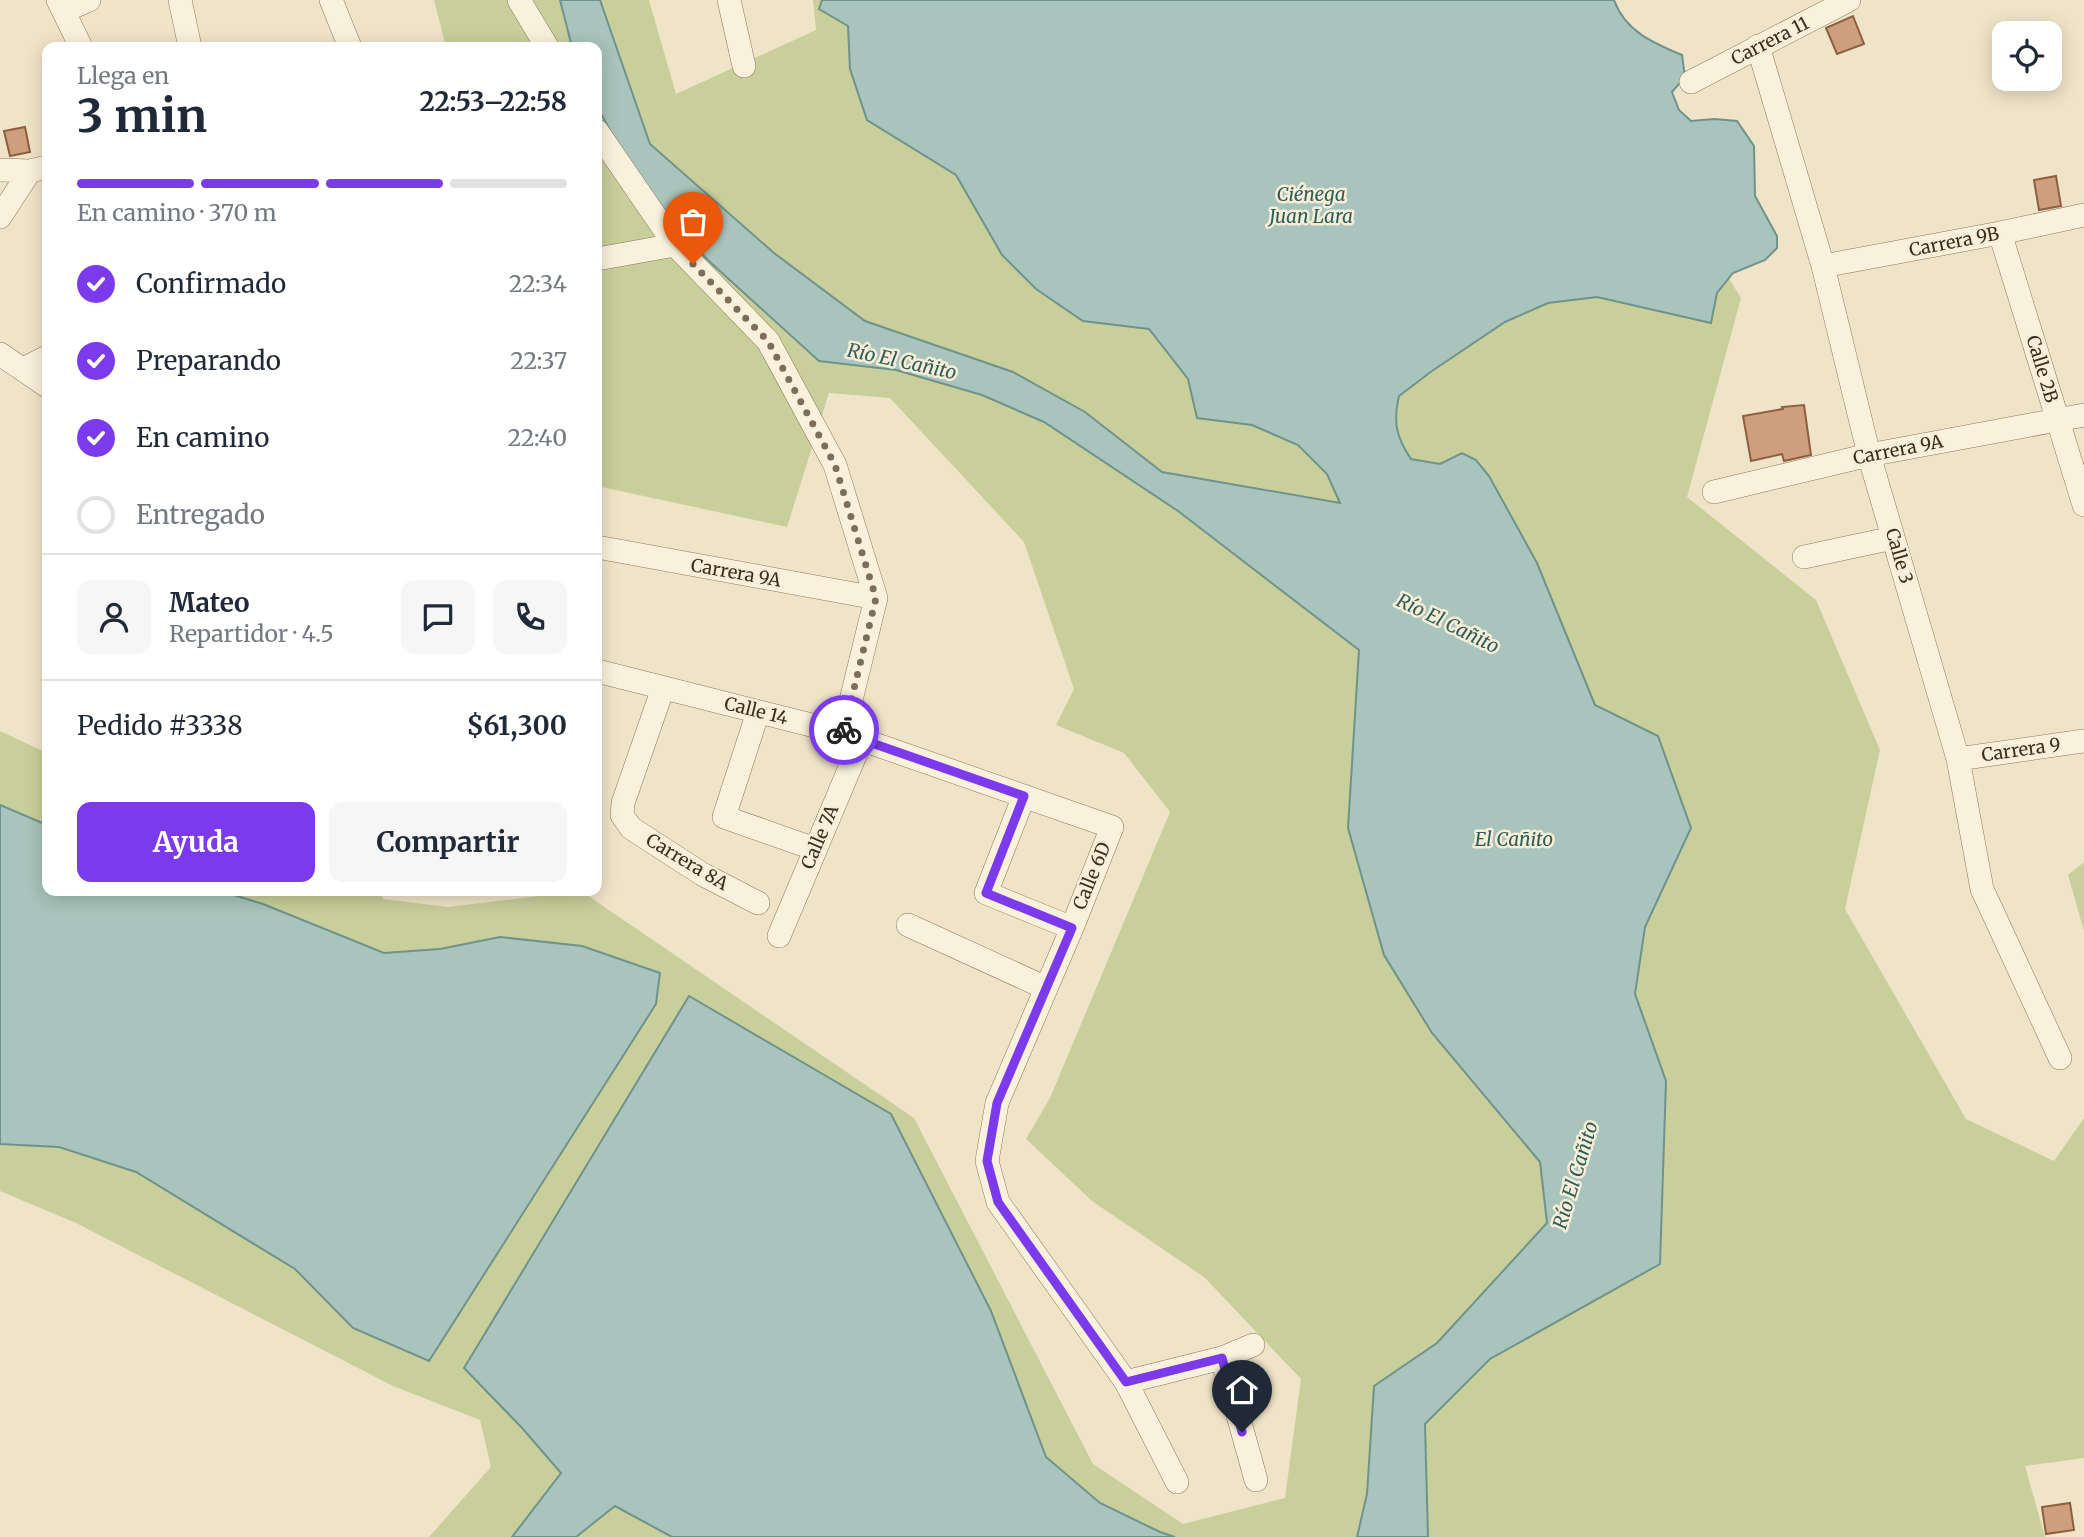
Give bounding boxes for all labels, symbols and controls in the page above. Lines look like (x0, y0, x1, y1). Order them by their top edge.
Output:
street label: Carrera 11 (1727, 11, 1813, 70)
map controls (1992, 21, 2062, 91)
button: locate (1992, 21, 2062, 91)
text: Llega en (77, 61, 169, 90)
text: 22:53–22:58 (419, 85, 567, 118)
text: 3 min (77, 87, 207, 145)
water label: Ciénega Juan Lara (1267, 182, 1353, 228)
pin (663, 192, 723, 264)
text: En camino · 370 m (77, 198, 277, 227)
icon: bag (674, 203, 712, 241)
street label: Carrera 9B (1907, 222, 2001, 261)
icon: check (77, 265, 115, 303)
text: Confirmado (136, 267, 286, 300)
text: 22:34 (509, 269, 567, 298)
street label: Calle 2B (2021, 332, 2064, 405)
water label: Río El Cañito (845, 338, 959, 384)
icon: check (77, 342, 115, 380)
text: Preparando (136, 344, 281, 377)
text: 22:37 (510, 346, 567, 375)
icon: check (77, 419, 115, 457)
text: En camino (136, 421, 269, 454)
text: 22:40 (507, 423, 567, 452)
street label: Carrera 9A (1851, 429, 1945, 469)
text: Entregado (136, 498, 265, 531)
street label: Calle 3 (1881, 525, 1918, 586)
street label: Carrera 9A (689, 553, 783, 592)
button: person (77, 580, 151, 654)
button: chat (401, 580, 475, 654)
button: phone (493, 580, 567, 654)
text: Mateo (169, 586, 250, 619)
water label: Río El Cañito (1393, 588, 1503, 658)
text: Repartidor · 4.5 (169, 619, 334, 648)
street label: Calle 14 (722, 692, 790, 729)
courier (809, 695, 879, 765)
text: Pedido #3338 (77, 709, 243, 742)
text: $61,300 (467, 709, 567, 742)
icon: bike (825, 711, 863, 749)
street label: Carrera 9 (1980, 733, 2062, 766)
street label: Calle 7A (796, 801, 843, 872)
button: Ayuda (77, 802, 315, 882)
button: Compartir (329, 802, 567, 882)
water label: El Cañito (1475, 827, 1553, 851)
street label: Carrera 8A (642, 828, 733, 895)
street label: Calle 6D (1068, 839, 1115, 913)
water label: Río El Cañito (1547, 1118, 1603, 1232)
pin (1212, 1360, 1272, 1432)
icon: home (1223, 1371, 1261, 1409)

